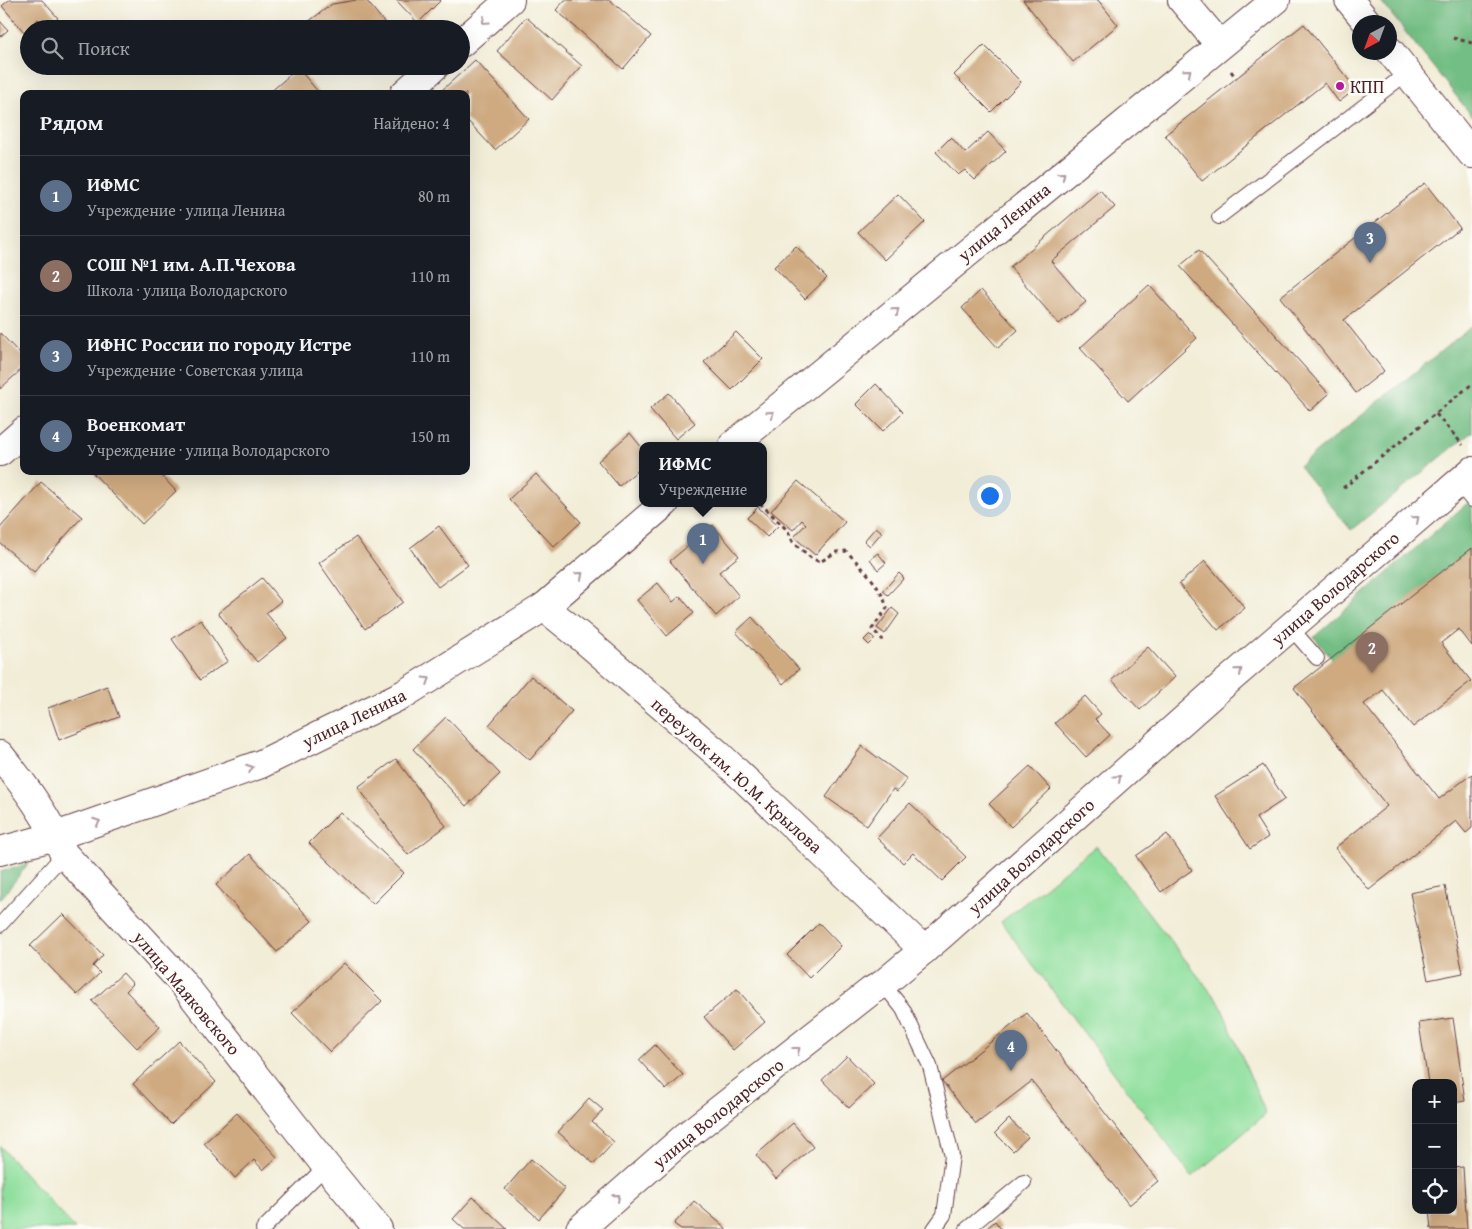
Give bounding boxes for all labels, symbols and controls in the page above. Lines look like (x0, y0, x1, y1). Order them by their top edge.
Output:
north arrow (1352, 15, 1397, 60)
one-way arrow (482, 16, 491, 25)
search box (20, 20, 470, 75)
icon: search (38, 34, 66, 62)
text: Поиск (78, 34, 130, 62)
one-way arrow (1182, 69, 1191, 77)
place label: КПП (1350, 73, 1385, 100)
marker: КПП (1334, 80, 1346, 92)
text: Рядом (40, 107, 103, 138)
text: Найдено: 4 (373, 111, 450, 135)
text: ИФМС (87, 170, 140, 198)
one-way arrow (1057, 171, 1066, 180)
street label: улица Ленина (951, 176, 1057, 269)
text: 1 (52, 184, 60, 208)
text: 80 m (418, 184, 450, 208)
text: Учреждение · улица Ленина (87, 198, 285, 222)
pin: 3 (1354, 222, 1386, 263)
text: СОШ №1 им. А.П.Чехова (87, 250, 296, 278)
text: 2 (52, 264, 60, 288)
text: 110 m (410, 264, 450, 288)
text: Школа · улица Володарского (87, 278, 287, 302)
one-way arrow (891, 308, 900, 317)
text: ИФНС России по городу Истре (87, 330, 352, 358)
text: 3 (52, 344, 60, 368)
text: 110 m (410, 344, 450, 368)
text: Учреждение · Советская улица (87, 358, 303, 382)
text: Военкомат (87, 410, 185, 438)
one-way arrow (765, 411, 774, 420)
text: 4 (52, 424, 60, 448)
text: 150 m (410, 424, 450, 448)
text: Учреждение · улица Володарского (87, 438, 330, 462)
popup (639, 442, 767, 507)
text: ИФМС (659, 449, 712, 477)
text: Учреждение (659, 477, 747, 501)
your location (977, 483, 1003, 509)
one-way arrow (1410, 516, 1419, 525)
pin: 1 (687, 523, 719, 564)
street label: улица Володарского (1264, 525, 1405, 652)
one-way arrow (575, 572, 584, 581)
pin: 2 (1356, 632, 1388, 673)
one-way arrow (1234, 667, 1243, 676)
one-way arrow (421, 677, 430, 686)
street label: улица Ленина (297, 681, 411, 755)
street label: переулок им. Ю.М. Крылова (645, 691, 829, 860)
one-way arrow (245, 764, 254, 774)
one-way arrow (1112, 775, 1121, 784)
street label: улица Володарского (961, 792, 1100, 921)
one-way arrow (92, 818, 101, 828)
street label: улица Маяковского (126, 924, 247, 1061)
pin: 4 (995, 1030, 1027, 1071)
one-way arrow (791, 1047, 800, 1055)
street label: улица Володарского (646, 1051, 790, 1175)
map controls (1412, 1079, 1457, 1214)
button: + (1412, 1079, 1457, 1124)
button: − (1412, 1124, 1457, 1169)
button: locate (1412, 1169, 1457, 1214)
one-way arrow (611, 1194, 620, 1203)

